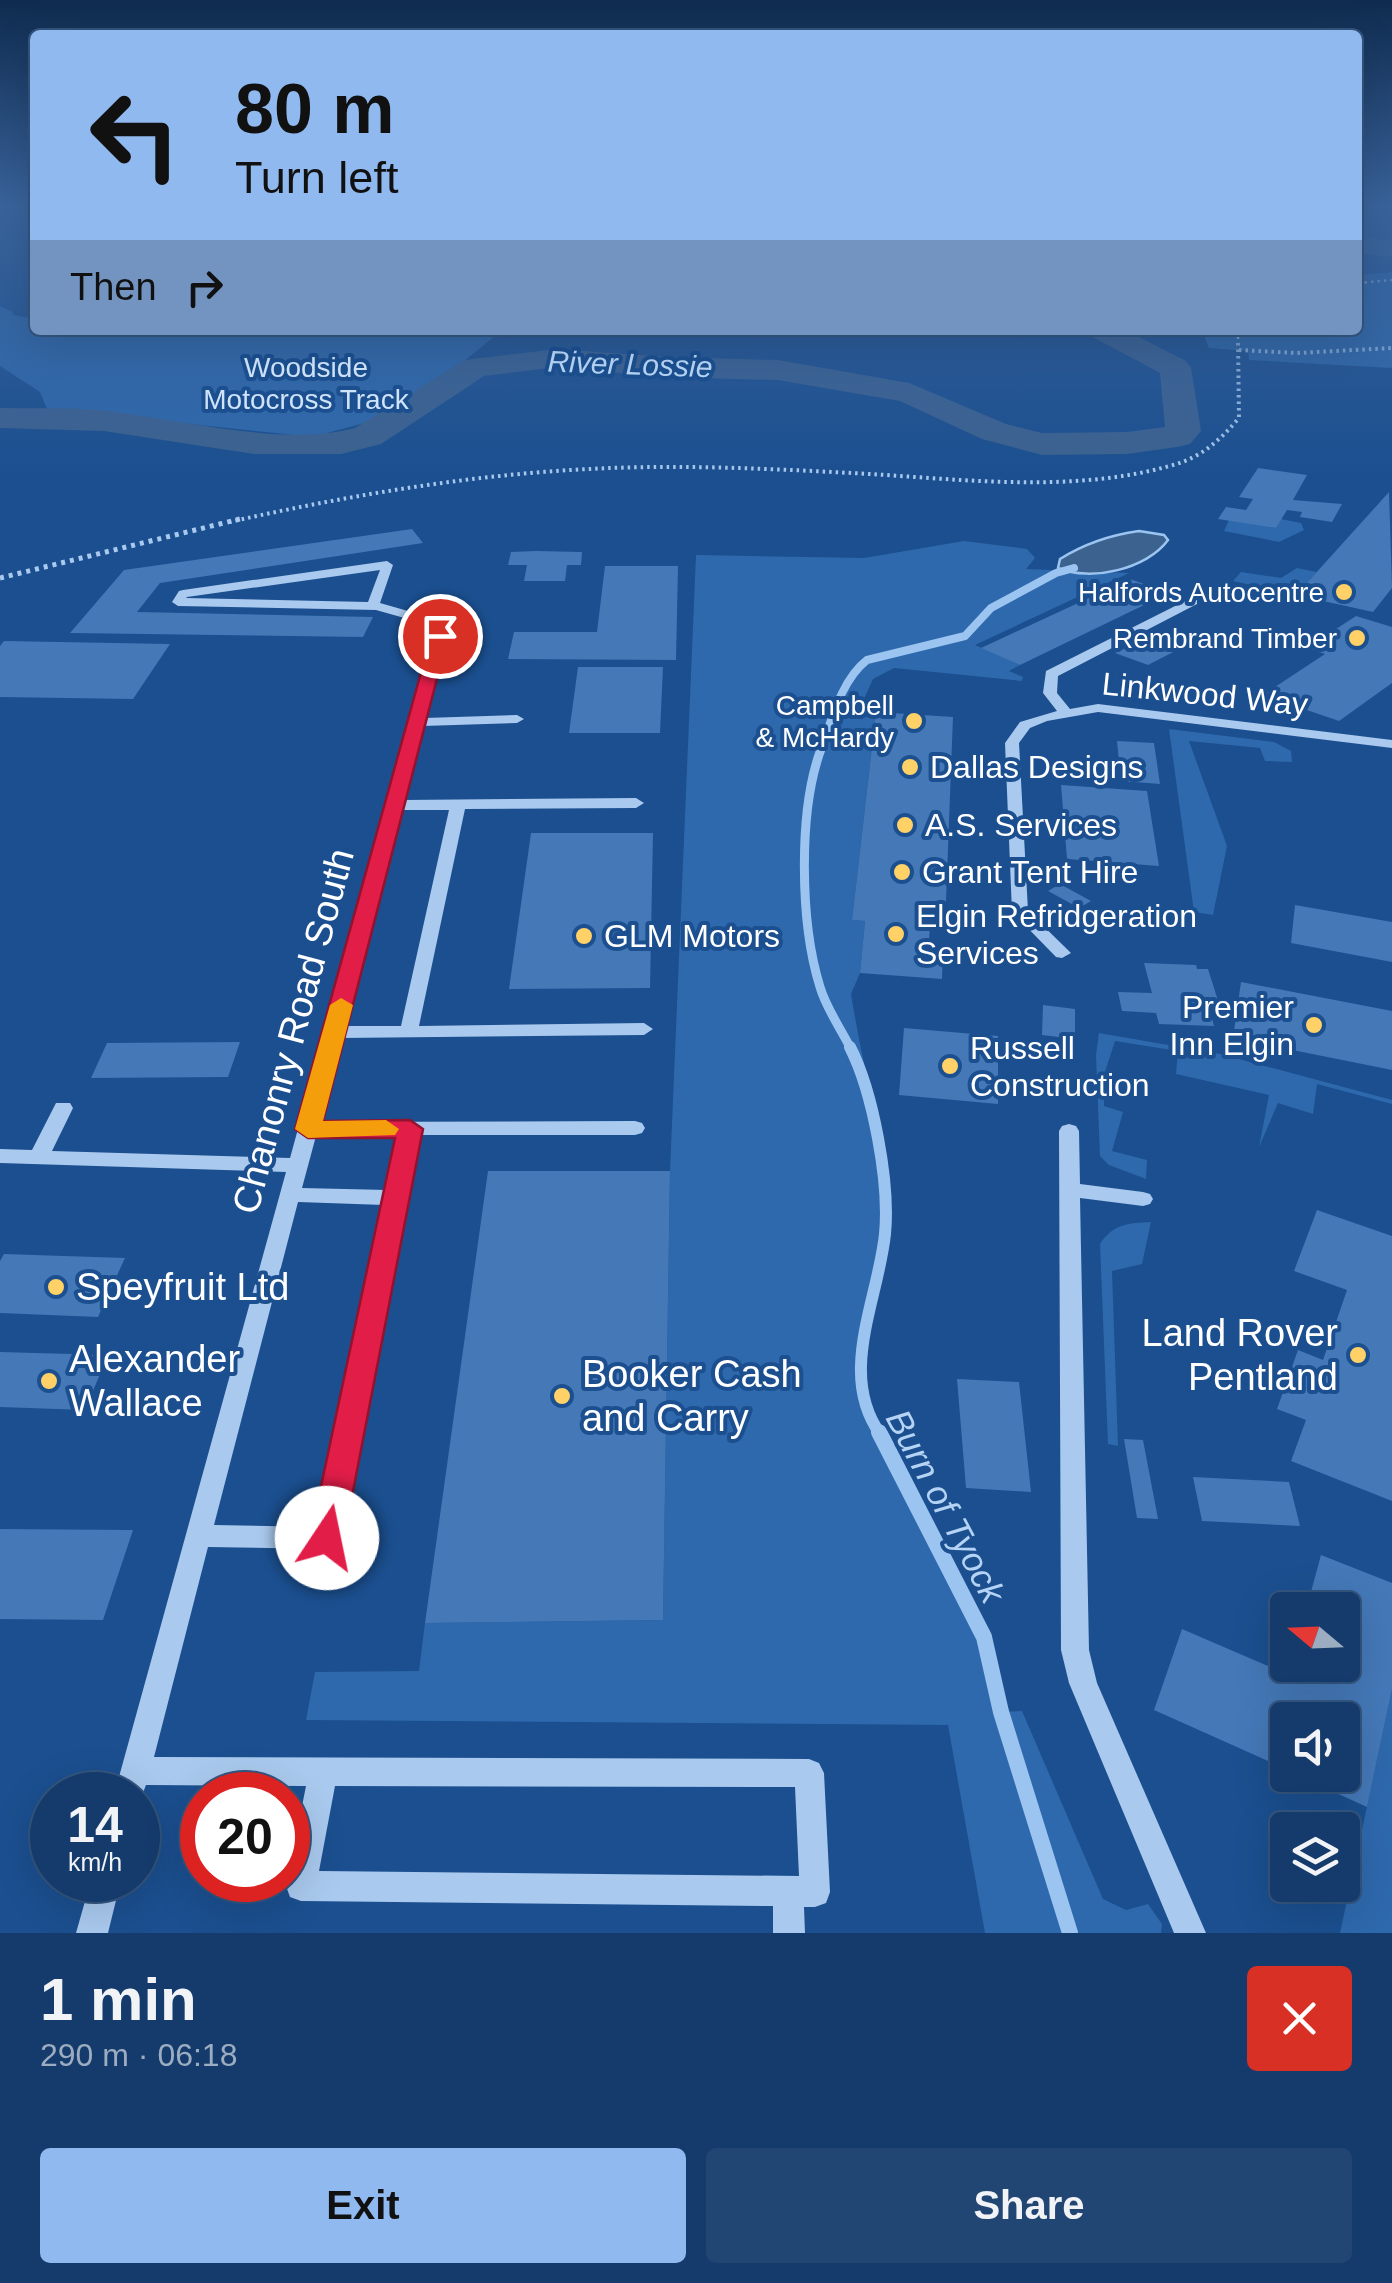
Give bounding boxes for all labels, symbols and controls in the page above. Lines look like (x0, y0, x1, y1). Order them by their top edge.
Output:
icon: left (70, 70, 200, 200)
text: 80 m (235, 70, 395, 148)
text: Turn left (235, 152, 398, 203)
icon: right (177, 260, 232, 315)
text: Then (70, 266, 157, 308)
water label: River Lossie (547, 345, 713, 383)
park label: Woodside Motocross Track (203, 352, 410, 415)
place label: Halfords Autocentre (1078, 577, 1324, 608)
marker: Halfords Autocentre (1333, 581, 1355, 603)
pin (398, 594, 483, 679)
icon: arrive (413, 609, 468, 664)
place label: Rembrand Timber (1113, 623, 1337, 654)
marker: Rembrand Timber (1346, 627, 1368, 649)
street label: Linkwood Way (1100, 665, 1310, 723)
place label: Campbell & McHardy (756, 690, 894, 753)
marker: Campbell & McHardy (903, 710, 925, 732)
place label: Dallas Designs (930, 749, 1143, 785)
marker: Dallas Designs (899, 756, 921, 778)
place label: A.S. Services (925, 807, 1117, 843)
marker: A.S. Services (894, 814, 916, 836)
street label: Chanonry Road South (224, 844, 362, 1218)
place label: Grant Tent Hire (922, 854, 1138, 890)
marker: Grant Tent Hire (891, 861, 913, 883)
place label: Elgin Refridgeration Services (916, 898, 1197, 971)
place label: GLM Motors (604, 918, 780, 954)
marker: Elgin Refridgeration Services (885, 923, 907, 945)
marker: GLM Motors (573, 925, 595, 947)
place label: Premier Inn Elgin (1169, 989, 1294, 1062)
marker: Premier Inn Elgin (1303, 1014, 1325, 1036)
place label: Russell Construction (970, 1030, 1150, 1103)
marker: Russell Construction (939, 1055, 961, 1077)
place label: Speyfruit Ltd (76, 1266, 289, 1308)
marker: Speyfruit Ltd (45, 1276, 67, 1298)
place label: Land Rover Pentland (1142, 1312, 1338, 1398)
place label: Alexander Wallace (69, 1338, 240, 1424)
marker: Land Rover Pentland (1347, 1344, 1369, 1366)
place label: Booker Cash and Carry (582, 1353, 802, 1439)
marker: Alexander Wallace (38, 1370, 60, 1392)
marker: Booker Cash and Carry (551, 1385, 573, 1407)
water label: Burn of Tyock (879, 1403, 1014, 1611)
position arrow (275, 1486, 379, 1590)
north arrow (1270, 1592, 1360, 1682)
map controls (1270, 1592, 1360, 1902)
button: sound (1270, 1702, 1360, 1792)
speed limit sign: 20 (180, 1772, 310, 1902)
text: 14 (67, 1797, 123, 1853)
button: layers (1270, 1812, 1360, 1902)
text: km/h (68, 1848, 122, 1876)
text: 1 min (40, 1966, 197, 2033)
button: close (1247, 1966, 1352, 2071)
text: 290 m · 06:18 (40, 2037, 237, 2073)
button: Exit (40, 2148, 686, 2263)
button: Share (706, 2148, 1352, 2263)

